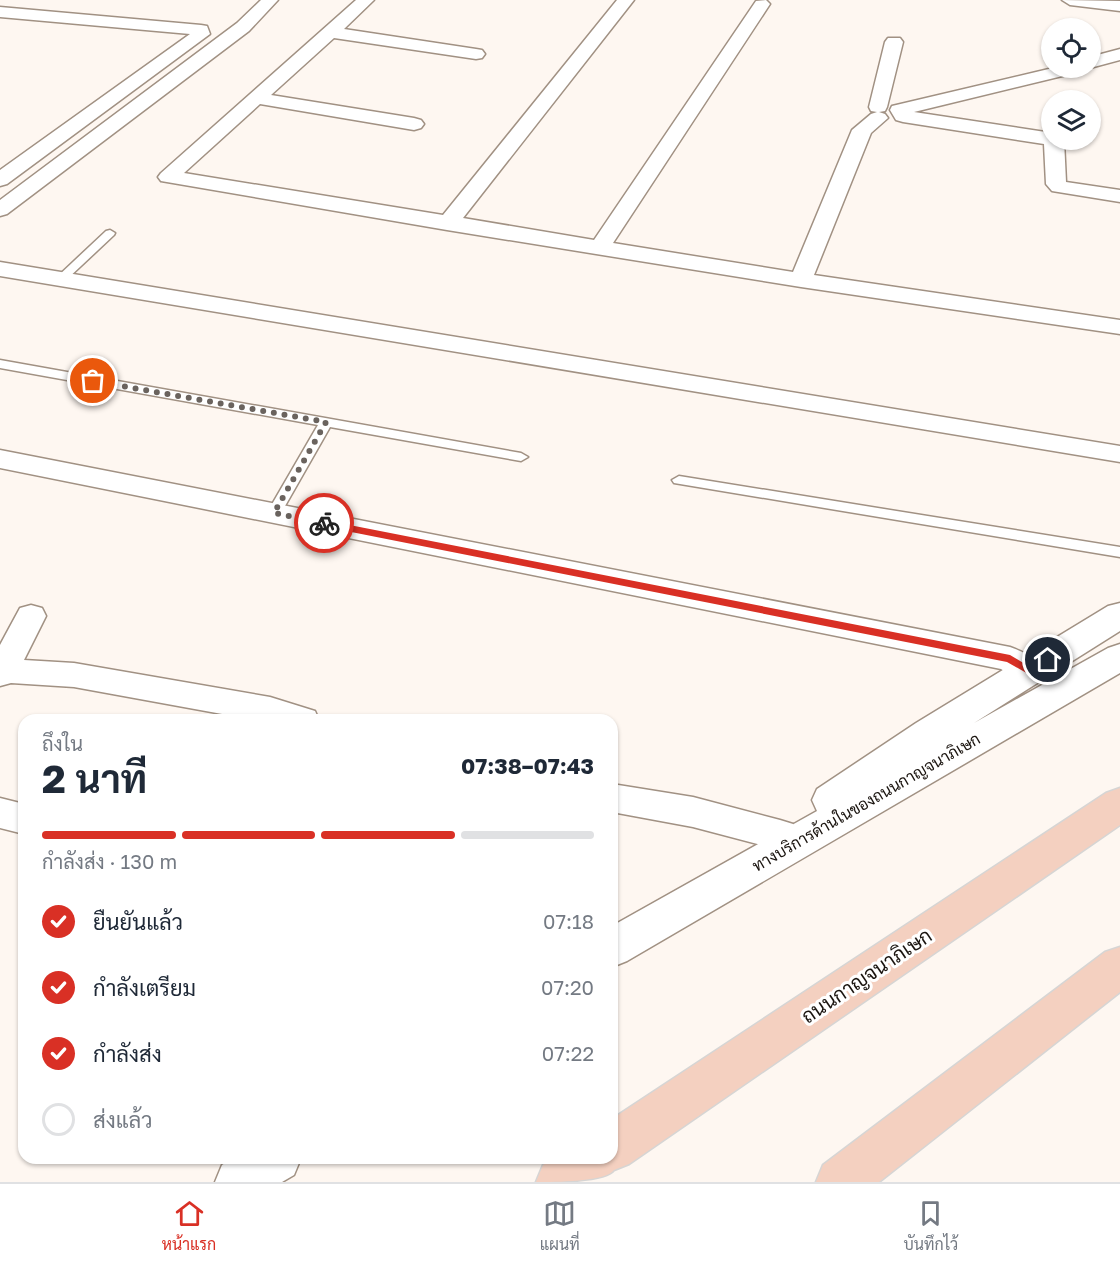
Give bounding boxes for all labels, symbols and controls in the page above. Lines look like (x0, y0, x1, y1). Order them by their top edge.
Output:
map controls (1041, 18, 1101, 150)
button: locate (1041, 18, 1101, 78)
button: layers (1041, 90, 1101, 150)
pin (67, 355, 118, 406)
icon: bag (76, 364, 109, 397)
courier (294, 493, 354, 553)
icon: bike (308, 507, 341, 540)
pin (1022, 634, 1073, 685)
icon: home (1031, 643, 1064, 676)
street label: ทางบริการด้านในของถนนกาญจนาภิเษก (748, 728, 983, 876)
text: ถึงใน (42, 731, 83, 755)
text: 07:38–07:43 (461, 752, 594, 779)
text: 2 นาที (42, 755, 147, 802)
text: กำลังส่ง · 130 m (42, 849, 177, 873)
icon: check (42, 905, 75, 938)
text: ยืนยันแล้ว (93, 908, 183, 935)
text: 07:18 (543, 909, 594, 933)
street label: ถนนกาญจนาภิเษก (796, 923, 936, 1028)
icon: check (42, 971, 75, 1004)
text: กำลังเตรียม (93, 974, 196, 1001)
text: 07:20 (541, 975, 594, 999)
icon: check (42, 1037, 75, 1070)
text: กำลังส่ง (93, 1040, 162, 1067)
text: 07:22 (542, 1041, 594, 1065)
text: ส่งแล้ว (93, 1106, 153, 1133)
tab: หน้าแรก (162, 1197, 216, 1254)
tab: แผนที่ (540, 1197, 580, 1254)
tab: บันทึกไว้ (903, 1197, 958, 1254)

